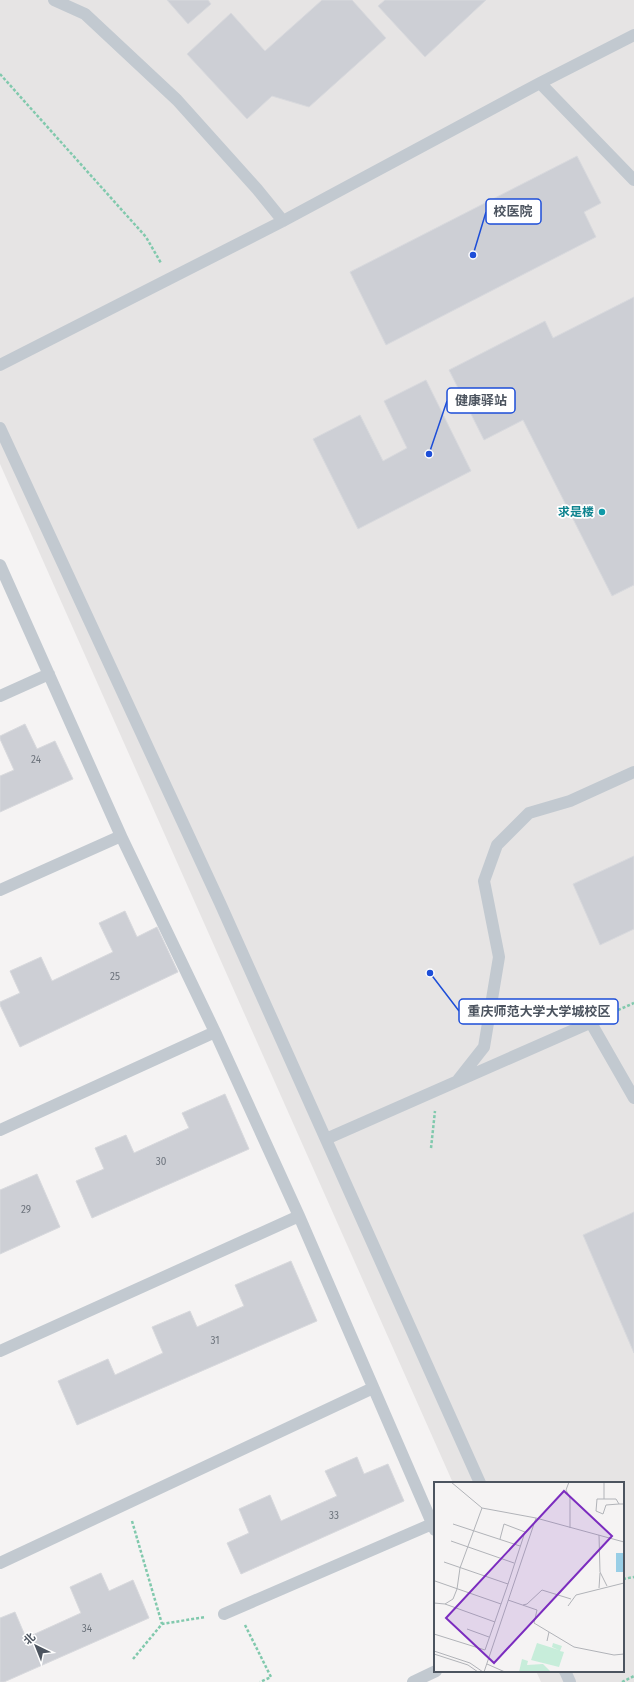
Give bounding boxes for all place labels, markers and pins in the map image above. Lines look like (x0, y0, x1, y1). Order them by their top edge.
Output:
callout: 校医院 (486, 199, 541, 224)
callout: 健康驿站 (447, 388, 515, 413)
place label: 求是楼 (558, 505, 594, 519)
marker: 求是楼 (597, 507, 607, 517)
callout: 重庆师范大学大学城校区 (459, 999, 618, 1024)

